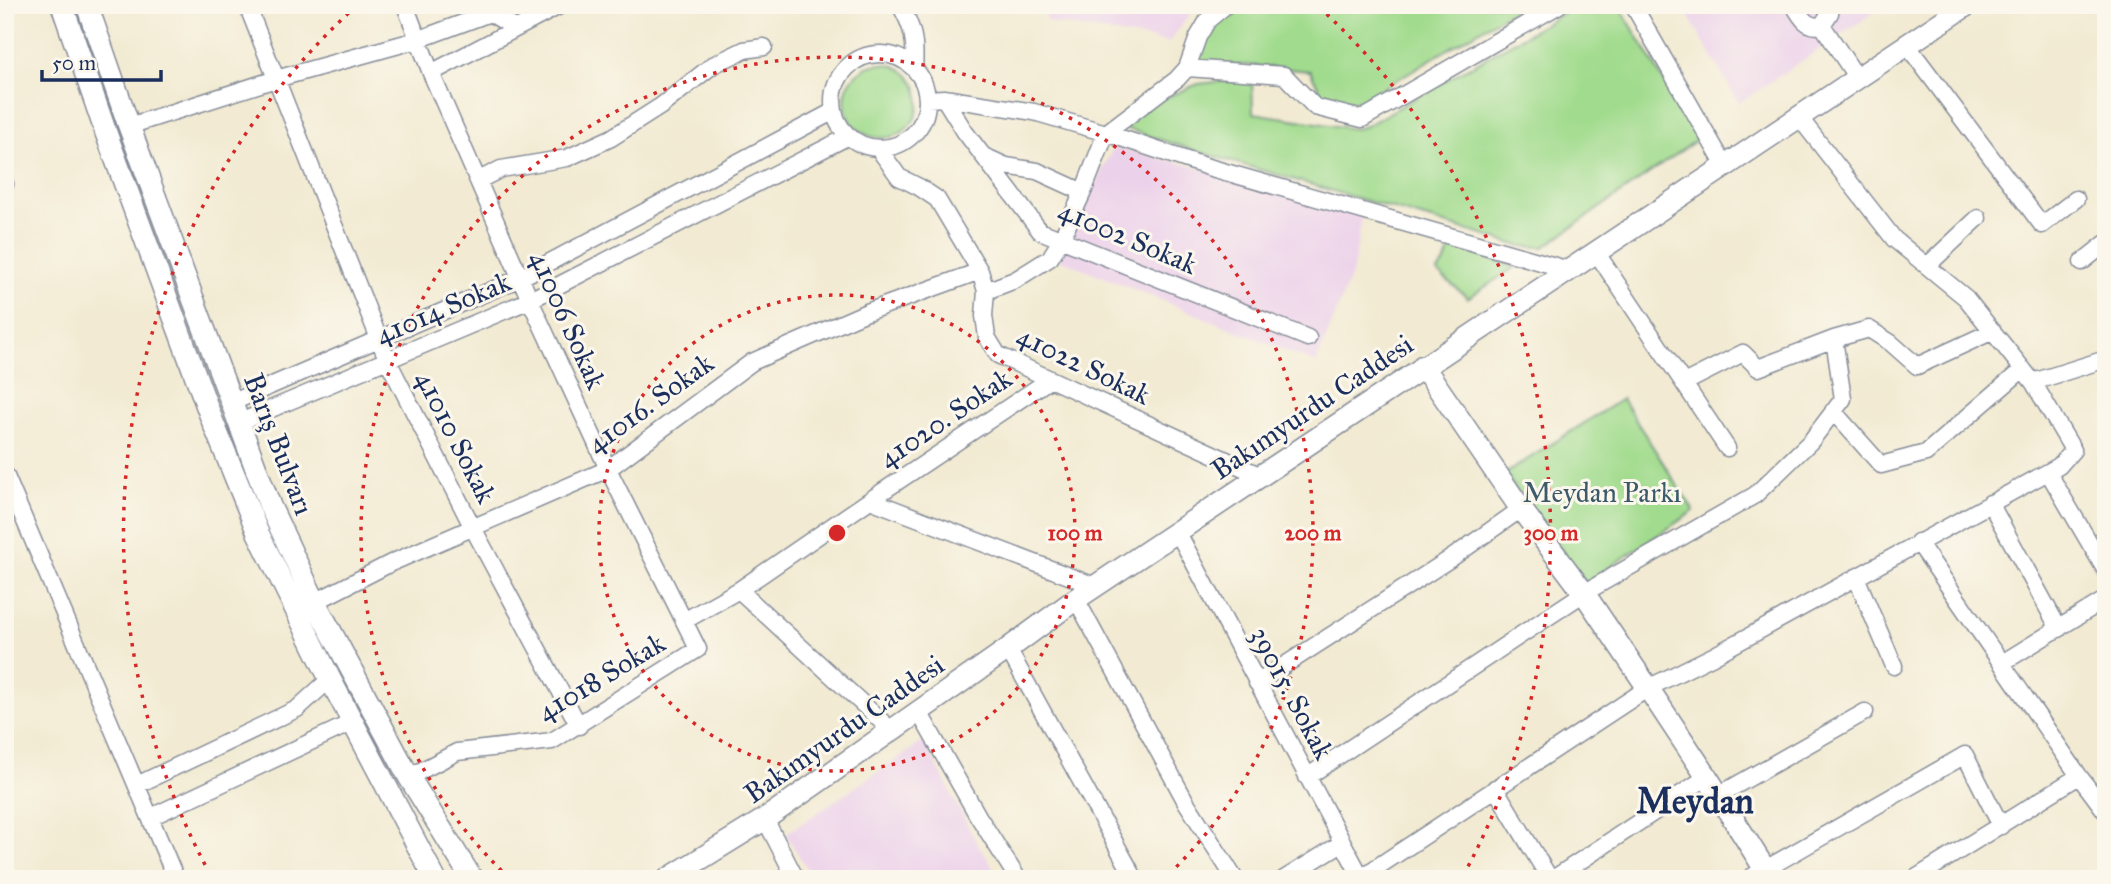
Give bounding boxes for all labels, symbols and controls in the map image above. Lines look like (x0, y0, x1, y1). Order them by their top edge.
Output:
scale bar (42, 38, 161, 82)
text: 50 m (52, 50, 97, 76)
street label: 41002 Sokak (1053, 192, 1203, 282)
street label: 41006 Sokak (522, 245, 614, 395)
street label: 41014 Sokak (370, 264, 516, 352)
street label: 41022 Sokak (1011, 318, 1157, 412)
street label: Bakımyurdu Caddesi (1204, 326, 1420, 488)
street label: 41016. Sokak (580, 345, 720, 461)
street label: 41020. Sokak (872, 361, 1018, 475)
street label: 41010 Sokak (408, 365, 504, 509)
street label: Barış Bulvarı (236, 368, 322, 520)
park label: Meydan Parkı (1523, 475, 1681, 510)
text: 100 m (1048, 520, 1103, 546)
text: 200 m (1285, 520, 1342, 546)
text: 300 m (1523, 520, 1579, 546)
centre of rings (825, 521, 849, 545)
street label: 39015. Sokak (1242, 621, 1342, 765)
street label: 41018 Sokak (531, 625, 671, 729)
street label: Bakımyurdu Caddesi (737, 647, 951, 811)
district label: Meydan (1636, 780, 1754, 823)

